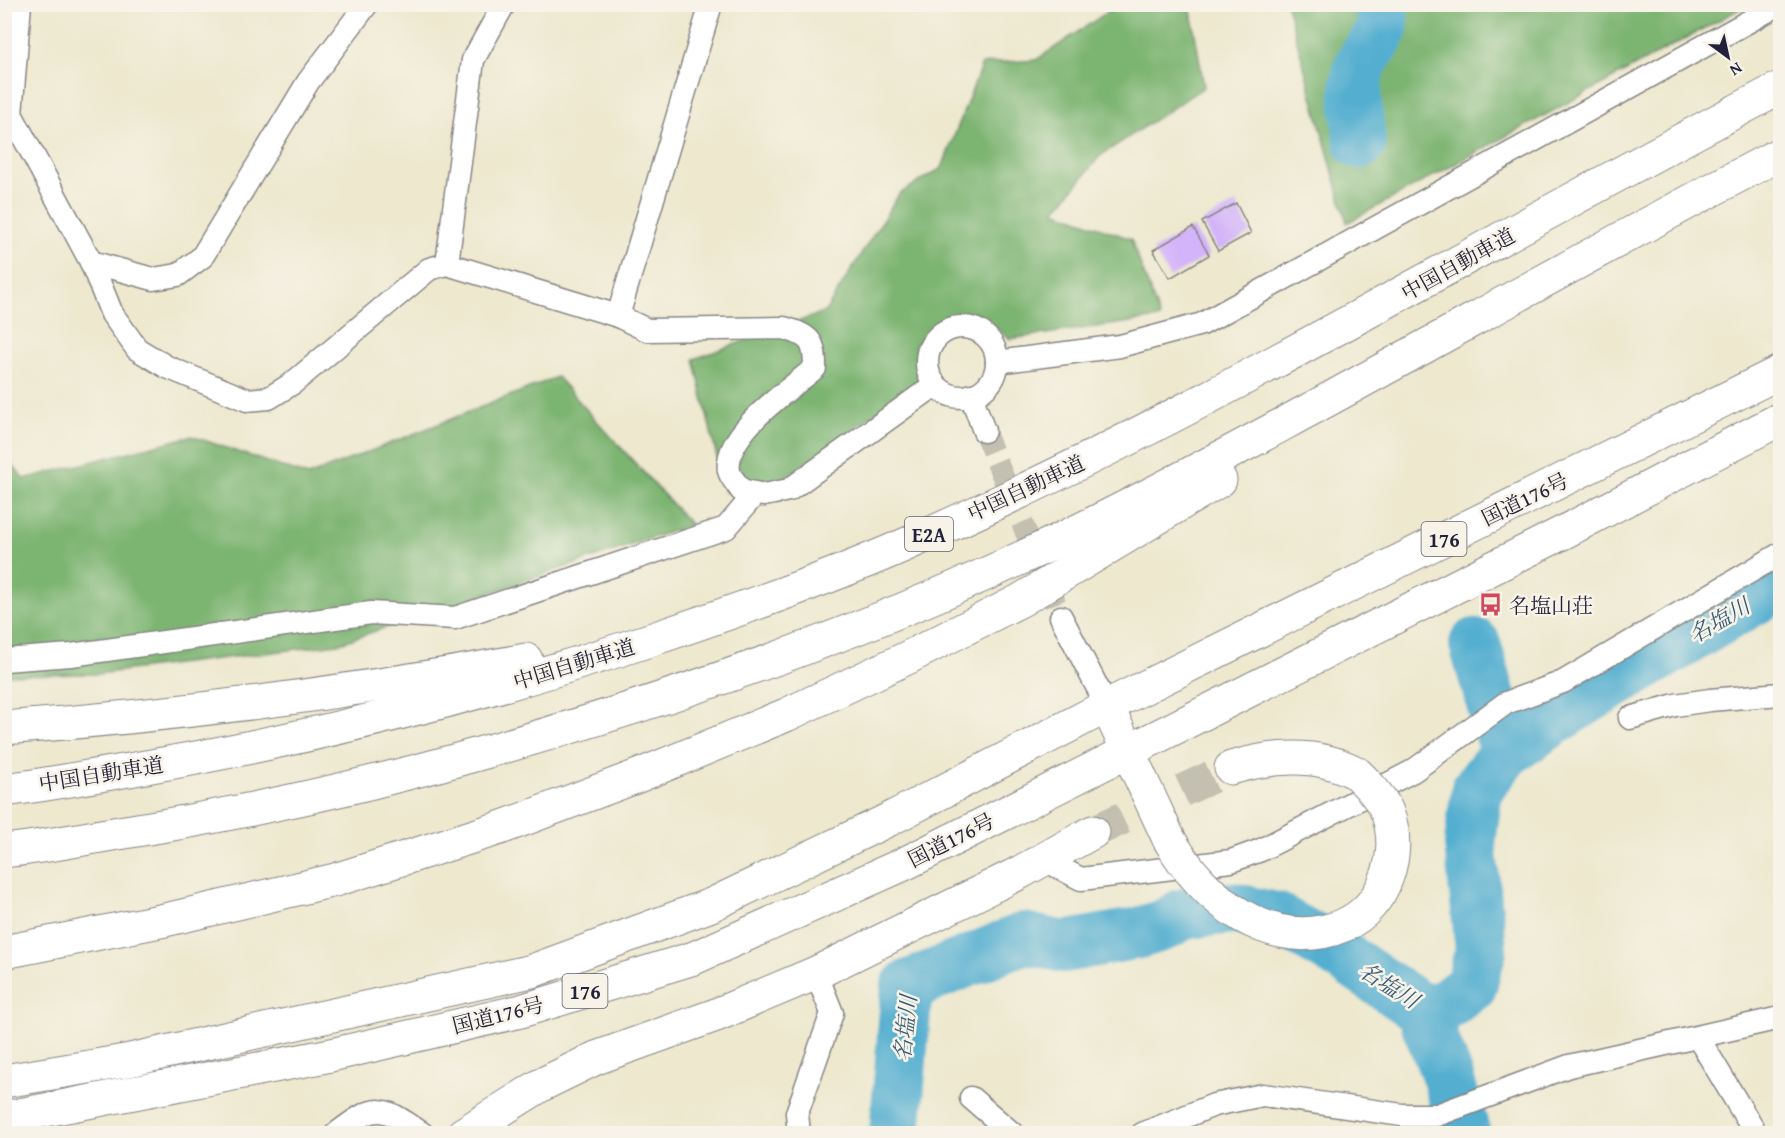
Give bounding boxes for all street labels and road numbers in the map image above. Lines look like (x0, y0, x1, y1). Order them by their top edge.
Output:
street label: 中国自動車道 (1395, 220, 1521, 308)
street label: 中国自動車道 (962, 447, 1090, 529)
street label: 国道176号 (1476, 465, 1574, 533)
road number: E2A (905, 517, 953, 551)
road number: 176 (1422, 522, 1466, 556)
street label: 中国自動車道 (509, 631, 639, 697)
street label: 中国自動車道 (36, 749, 166, 799)
street label: 国道176号 (902, 805, 1000, 875)
road number: 176 (562, 974, 608, 1008)
street label: 国道176号 (449, 989, 547, 1041)

